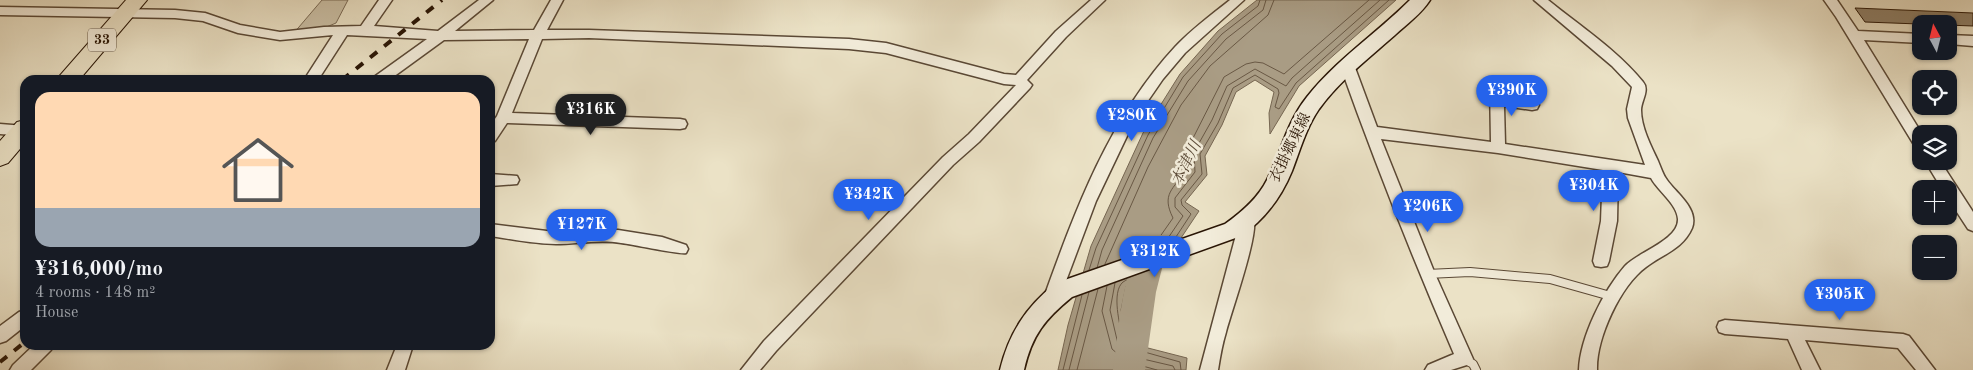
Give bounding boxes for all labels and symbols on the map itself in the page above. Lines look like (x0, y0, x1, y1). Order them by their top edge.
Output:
north arrow (1912, 15, 1958, 60)
road number: 33 (88, 28, 116, 52)
pin: ¥390K (1477, 74, 1547, 117)
pin: ¥316K (556, 94, 626, 136)
pin: ¥280K (1097, 100, 1167, 142)
street label: 衣掛郷東線 (1266, 110, 1314, 185)
water label: 本津川 (1167, 136, 1206, 189)
pin: ¥304K (1559, 170, 1629, 212)
pin: ¥342K (834, 178, 904, 221)
pin: ¥206K (1393, 190, 1463, 233)
pin: ¥127K (547, 208, 617, 251)
pin: ¥312K (1120, 236, 1190, 278)
pin: ¥305K (1805, 278, 1875, 321)

